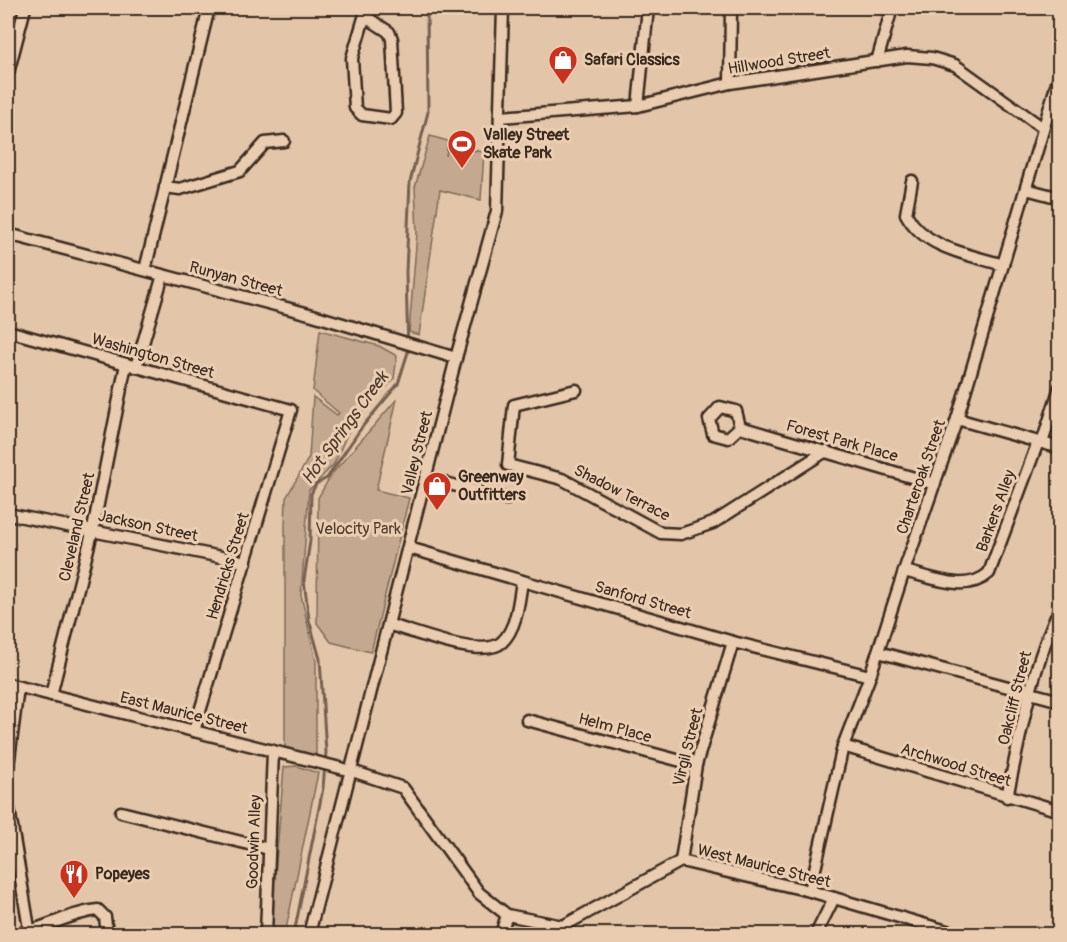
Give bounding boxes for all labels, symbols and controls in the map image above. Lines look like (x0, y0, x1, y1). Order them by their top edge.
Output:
street label: Hillwood Street (726, 43, 832, 79)
shop icon: Safari Classics (547, 44, 579, 86)
place label: Safari Classics (584, 50, 680, 70)
place label: Valley Street Skate Park (483, 125, 570, 163)
sports icon: Valley Street Skate Park (446, 128, 478, 170)
street label: Runyan Street (187, 257, 285, 301)
street label: Washington Street (89, 329, 217, 383)
water label: Hot Springs Creek (296, 366, 395, 489)
street label: Valley Street (397, 408, 437, 497)
street label: Forest Park Place (784, 415, 900, 467)
street label: Charteroak Street (892, 417, 950, 537)
street label: Shadow Terrace (571, 460, 673, 526)
place label: Greenway Outfitters (458, 467, 526, 505)
street label: Barkers Alley (972, 467, 1020, 555)
street label: Cleveland Street (55, 470, 99, 583)
shop icon: Greenway Outfitters (421, 470, 453, 512)
street label: Jackson Street (96, 506, 200, 546)
street label: Hendricks Street (202, 509, 254, 622)
park label: Velocity Park (315, 519, 401, 539)
street label: Sanford Street (592, 577, 694, 623)
street label: Oakcliff Street (994, 648, 1036, 747)
street label: East Maurice Street (118, 687, 250, 739)
street label: Virgil Street (669, 705, 707, 788)
street label: Helm Place (576, 709, 654, 747)
street label: Archwood Street (898, 739, 1014, 791)
street label: Goodwin Alley (242, 794, 266, 890)
street label: West Maurice Street (695, 840, 833, 892)
restaurant icon: Popeyes (58, 858, 90, 900)
place label: Popeyes (95, 864, 151, 884)

